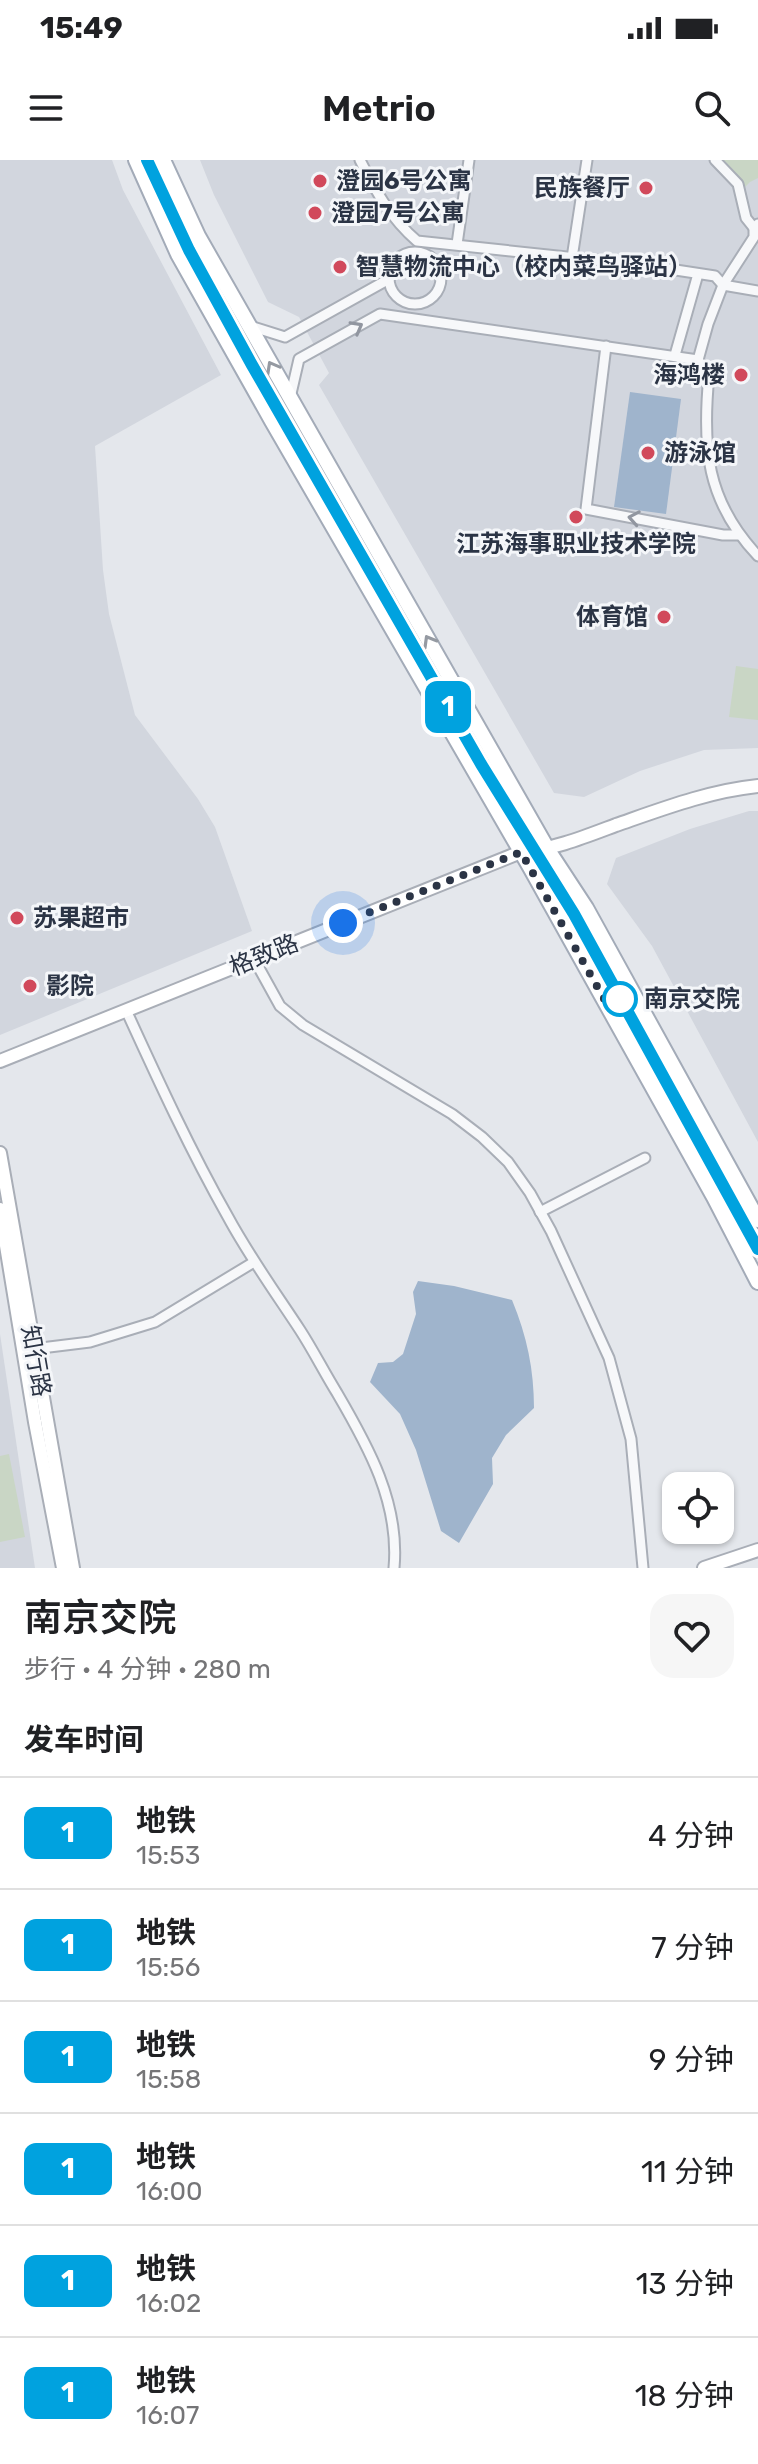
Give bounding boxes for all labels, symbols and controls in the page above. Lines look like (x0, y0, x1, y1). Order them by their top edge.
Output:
text: 15:49 (40, 10, 123, 46)
icon: menu (24, 86, 68, 130)
icon: search (690, 86, 734, 130)
text: Metrio (322, 87, 436, 130)
place label: 澄园6号公寓 (336, 167, 472, 195)
marker: 澄园6号公寓 (311, 172, 329, 190)
place label: 民族餐厅 (534, 174, 630, 202)
marker: 民族餐厅 (637, 179, 655, 197)
place label: 澄园7号公寓 (331, 199, 465, 227)
marker: 澄园7号公寓 (306, 204, 324, 222)
place label: 智慧物流中心（校内菜鸟驿站） (356, 253, 692, 281)
marker: 智慧物流中心（校内菜鸟驿站） (331, 258, 349, 276)
one-way arrow (349, 321, 363, 337)
one-way arrow (266, 361, 282, 375)
place label: 海鸿楼 (653, 361, 725, 389)
marker: 海鸿楼 (732, 366, 750, 384)
place label: 游泳馆 (664, 439, 736, 467)
marker: 游泳馆 (639, 444, 657, 462)
marker: 江苏海事职业技术学院 (567, 508, 585, 526)
one-way arrow (627, 511, 641, 528)
place label: 江苏海事职业技术学院 (456, 530, 696, 558)
place label: 体育馆 (576, 603, 648, 631)
marker: 体育馆 (655, 608, 673, 626)
one-way arrow (423, 635, 439, 650)
line badge: 1 (422, 681, 474, 733)
text: 1 (441, 690, 455, 723)
your location (323, 903, 363, 943)
place label: 苏果超市 (33, 904, 129, 932)
marker: 苏果超市 (8, 909, 26, 927)
street label: 格致路 (225, 929, 303, 981)
place label: 影院 (46, 972, 94, 1000)
marker: 影院 (21, 977, 39, 995)
marker: 南京交院 (603, 982, 637, 1016)
place label: 南京交院 (644, 985, 740, 1013)
street label: 知行路 (16, 1323, 56, 1399)
map controls (662, 1472, 734, 1544)
button: locate (662, 1472, 734, 1544)
button: heart (650, 1594, 734, 1678)
text: 南京交院 (24, 1595, 176, 1641)
text: 步行 · 4 分钟 · 280 m (24, 1654, 271, 1685)
text: 发车时间 (24, 1722, 144, 1758)
text: 地铁 (136, 1803, 196, 1839)
text: 1 (61, 1816, 75, 1849)
text: 4 分钟 (648, 1818, 734, 1854)
text: 15:53 (136, 1840, 200, 1871)
text: 地铁 (136, 1915, 196, 1951)
text: 1 (61, 1928, 75, 1961)
text: 7 分钟 (651, 1930, 734, 1966)
text: 15:56 (136, 1952, 200, 1983)
text: 地铁 (136, 2027, 196, 2063)
text: 1 (61, 2040, 75, 2073)
text: 9 分钟 (649, 2042, 734, 2078)
text: 15:58 (136, 2064, 201, 2095)
text: 地铁 (136, 2139, 196, 2175)
text: 1 (61, 2152, 75, 2185)
text: 11 分钟 (641, 2154, 734, 2190)
text: 16:00 (136, 2176, 202, 2207)
text: 地铁 (136, 2251, 196, 2287)
text: 1 (61, 2264, 75, 2297)
text: 13 分钟 (636, 2266, 734, 2302)
text: 16:02 (136, 2288, 201, 2319)
text: 地铁 (136, 2363, 196, 2399)
text: 1 (61, 2376, 75, 2409)
text: 18 分钟 (635, 2378, 734, 2414)
text: 16:07 (136, 2400, 199, 2431)

